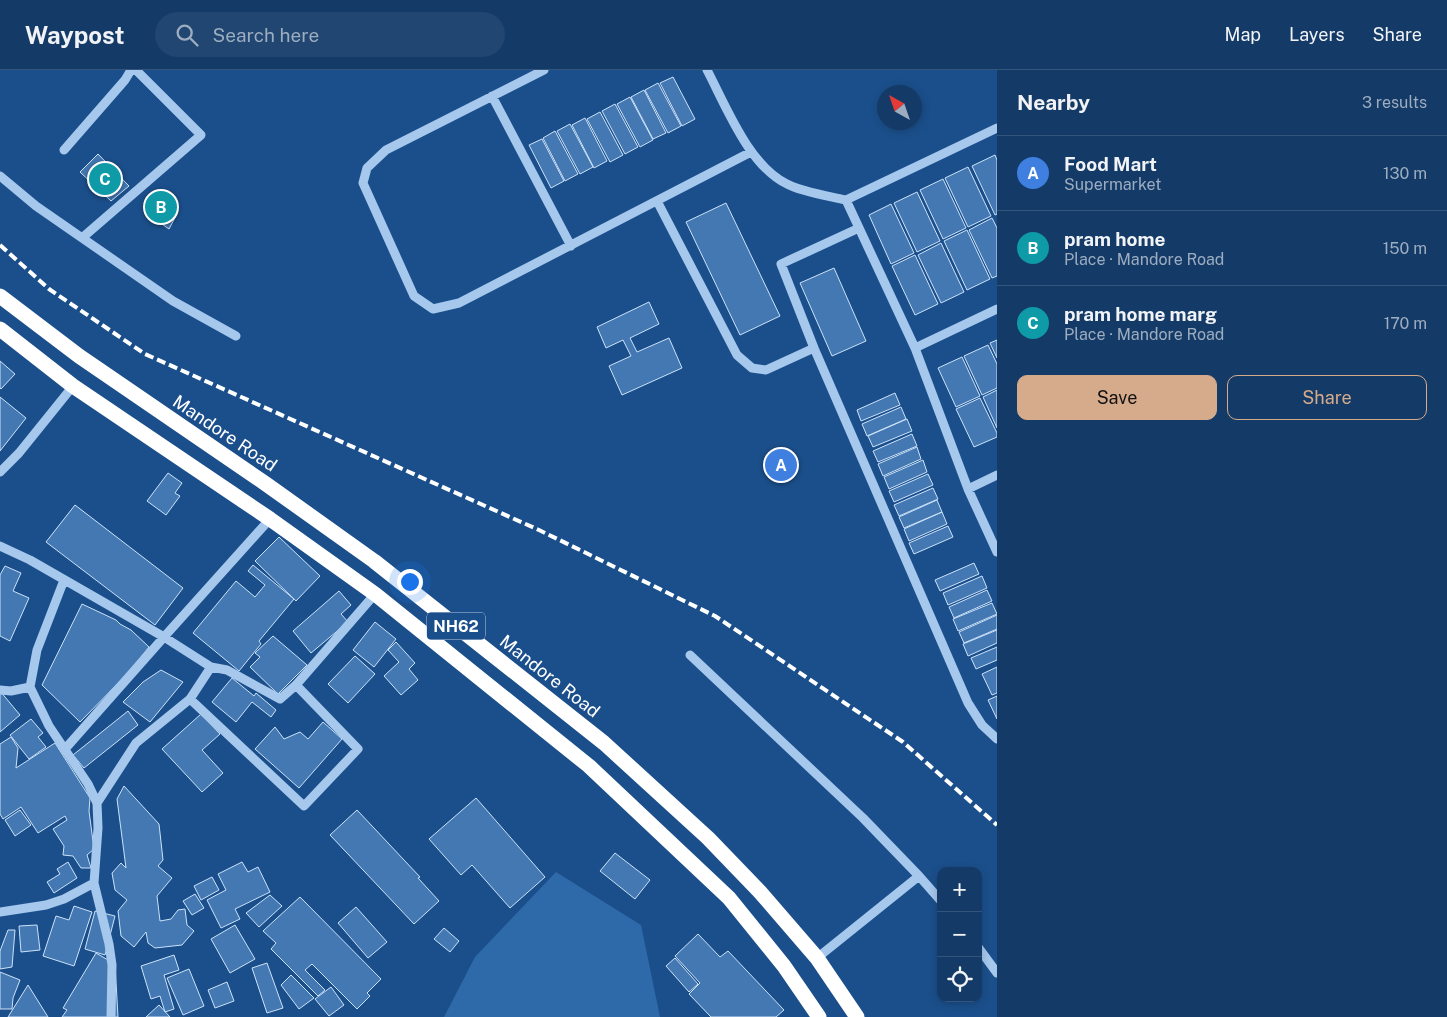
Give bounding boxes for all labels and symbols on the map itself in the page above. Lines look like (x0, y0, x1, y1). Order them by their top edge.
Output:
north arrow (877, 85, 922, 130)
pin: C (89, 160, 121, 198)
pin: B (145, 188, 177, 226)
street label: Mandore Road (169, 390, 281, 476)
pin: A (765, 446, 797, 484)
your location (397, 569, 423, 595)
road number: NH62 (427, 612, 485, 640)
street label: Mandore Road (496, 630, 604, 722)

